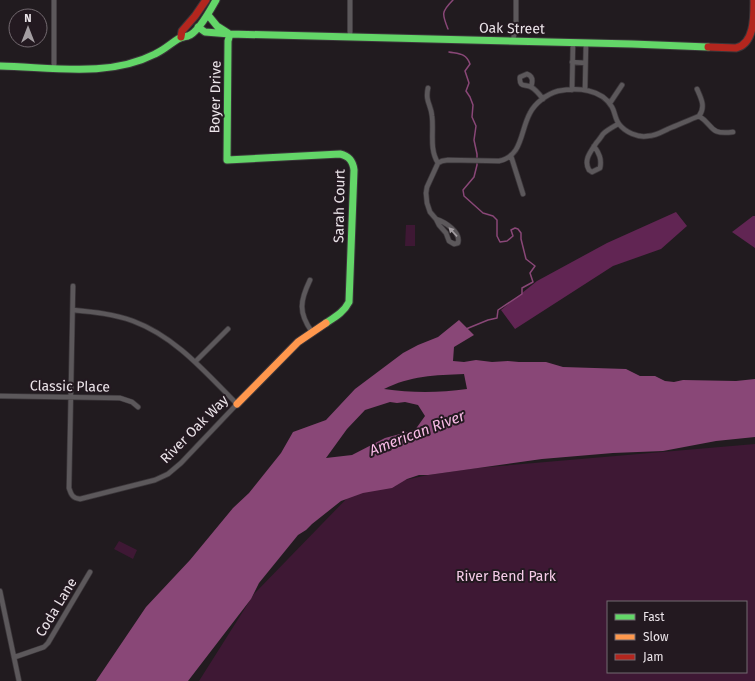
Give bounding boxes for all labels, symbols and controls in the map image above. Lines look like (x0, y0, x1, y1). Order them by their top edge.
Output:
north arrow (8, 8, 48, 48)
text: N (24, 12, 32, 25)
street label: Oak Street (479, 19, 546, 38)
street label: Boyer Drive (206, 60, 225, 134)
street label: Sarah Court (330, 168, 349, 243)
one-way arrow (449, 226, 458, 237)
street label: Classic Place (30, 377, 110, 396)
street label: River Oak Way (157, 392, 232, 467)
water label: American River (366, 406, 468, 460)
park label: River Bend Park (456, 568, 557, 585)
street label: Coda Lane (32, 575, 81, 640)
legend (607, 601, 747, 673)
text: Fast (643, 610, 665, 624)
text: Slow (643, 630, 669, 644)
text: Jam (643, 650, 663, 664)

